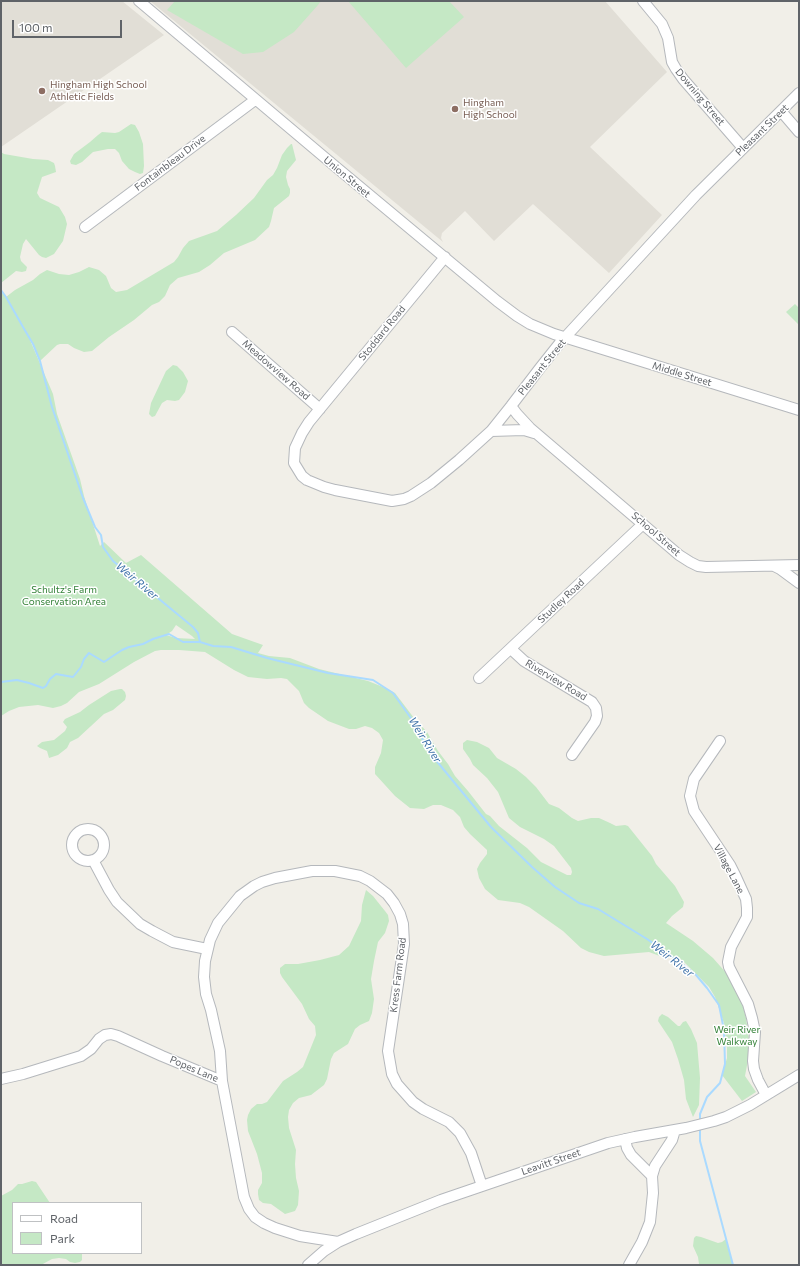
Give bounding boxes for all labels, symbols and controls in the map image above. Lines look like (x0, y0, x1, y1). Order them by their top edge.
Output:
scale bar (14, 12, 124, 38)
text: 100 m (19, 20, 53, 34)
street label: Downing Street (673, 66, 727, 128)
place label: Hingham High School Athletic Fields (50, 79, 147, 102)
marker: Hingham High School Athletic Fields (37, 86, 47, 96)
place label: Hingham High School (463, 97, 517, 120)
street label: Pleasant Street (733, 102, 791, 158)
marker: Hingham High School (450, 104, 460, 114)
street label: Fontainbleau Drive (132, 132, 208, 194)
street label: Union Street (321, 154, 373, 200)
street label: Stoddard Road (356, 303, 408, 363)
street label: Pleasant Street (516, 336, 568, 398)
street label: Meadowview Road (240, 337, 312, 403)
street label: Middle Street (651, 359, 713, 389)
street label: School Street (629, 509, 683, 559)
water label: Weir River (113, 559, 161, 603)
street label: Studley Road (535, 576, 587, 626)
park label: Schultz's Farm Conservation Area (22, 584, 106, 608)
street label: Riverview Road (523, 657, 589, 703)
water label: Weir River (406, 715, 444, 765)
street label: Village Lane (711, 842, 747, 896)
street label: Kress Farm Road (387, 937, 409, 1013)
water label: Weir River (648, 938, 696, 980)
park label: Weir River Walkway (714, 1024, 760, 1048)
street label: Popes Lane (168, 1053, 220, 1085)
street label: Leavitt Street (520, 1146, 582, 1178)
legend (12, 1202, 142, 1254)
text: Road (50, 1211, 78, 1225)
text: Park (50, 1231, 75, 1245)

